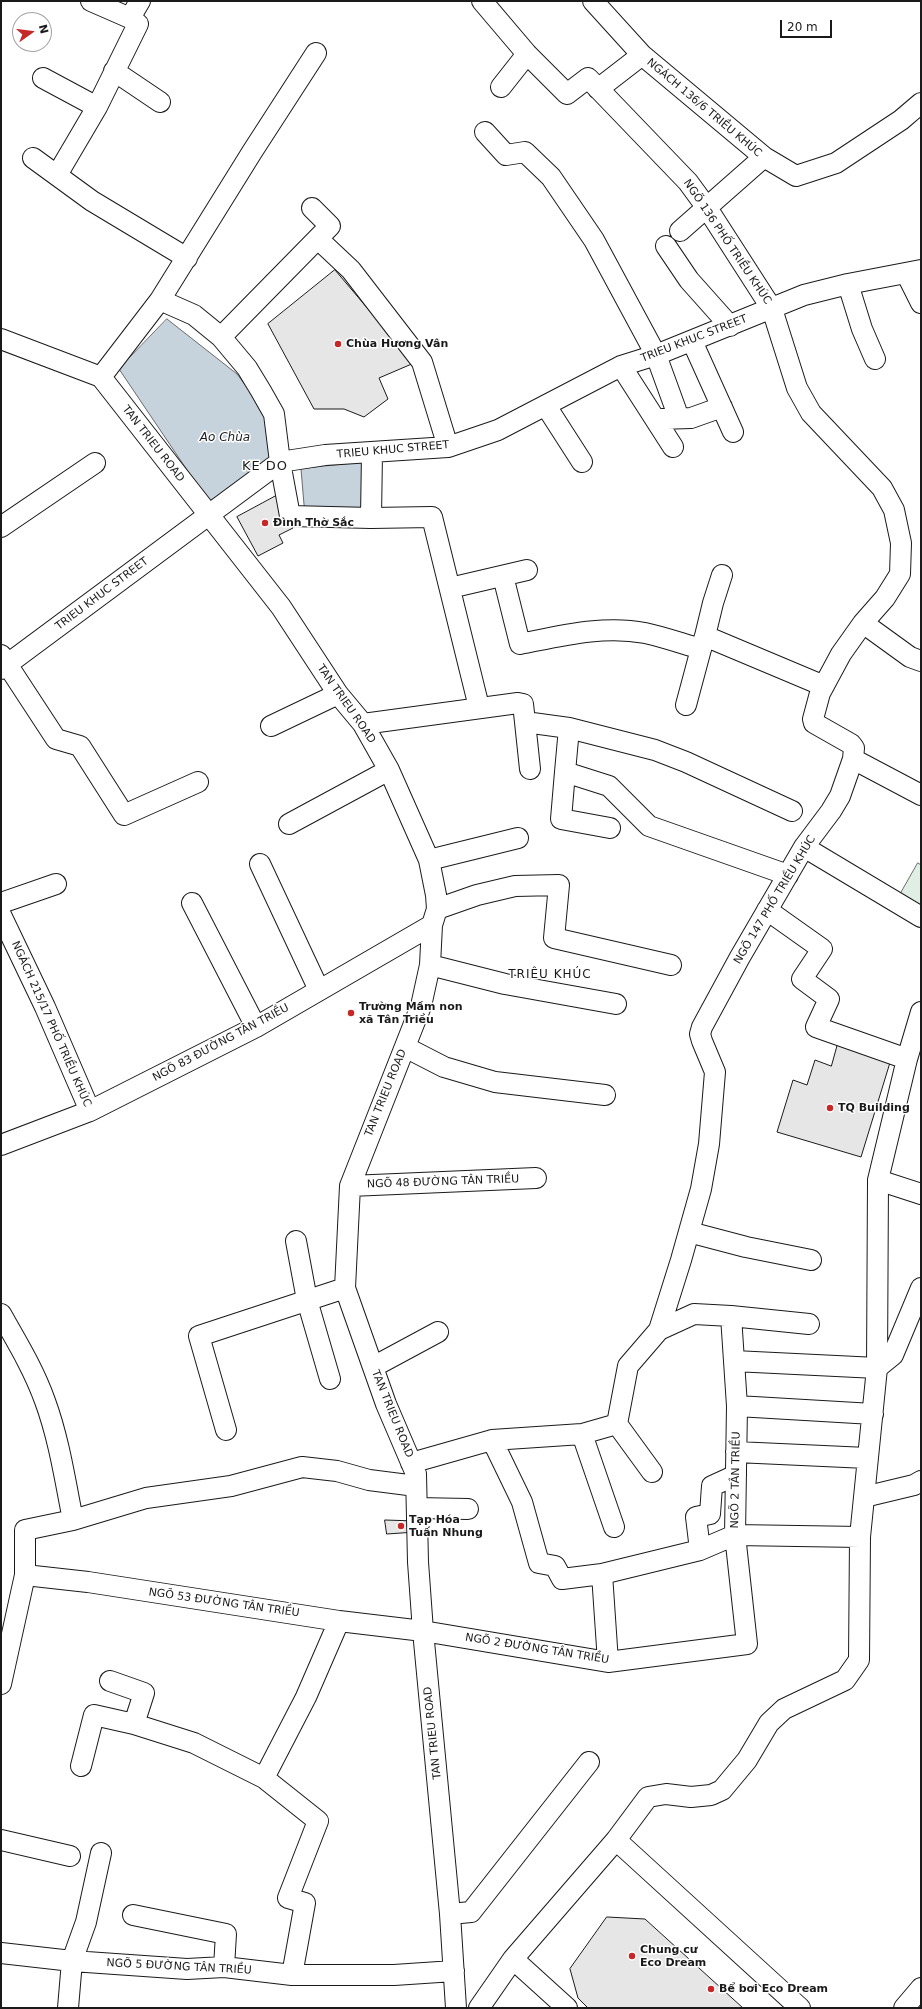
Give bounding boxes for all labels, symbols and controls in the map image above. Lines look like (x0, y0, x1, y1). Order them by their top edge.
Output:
north arrow (12, 12, 52, 52)
scale bar (782, 12, 834, 38)
text: 20 m (787, 20, 818, 34)
text: N (36, 23, 51, 35)
street label: NGÁCH 136/6 TRIỀU KHÚC (644, 56, 764, 160)
street label: NGÕ 136 PHỐ TRIỀU KHÚC (680, 177, 774, 307)
street label: TRIEU KHUC STREET (639, 313, 749, 365)
place label: Chùa Hương Vân (346, 337, 448, 351)
marker: Chùa Hương Vân (333, 339, 343, 349)
street label: TAN TRIEU ROAD (119, 403, 187, 485)
water label: Ao Chùa (200, 431, 250, 445)
street label: TRIEU KHUC STREET (336, 439, 450, 461)
district label: KE DO (242, 459, 288, 475)
place label: Đình Thờ Sắc (273, 516, 354, 530)
marker: Đình Thờ Sắc (260, 518, 270, 528)
street label: TRIEU KHUC STREET (53, 555, 151, 633)
street label: TAN TRIEU ROAD (314, 662, 378, 746)
street label: NGÕ 147 PHỐ TRIỀU KHÚC (731, 833, 819, 967)
street label: NGÁCH 215/17 PHỐ TRIỀU KHÚC (8, 939, 94, 1109)
district label: TRIÊU KHÚC (508, 968, 592, 982)
place label: Trường Mầm non xã Tân Triều (359, 1000, 463, 1026)
street label: NGÕ 83 ĐƯỜNG TÂN TRIỀU (151, 1001, 291, 1085)
marker: Trường Mầm non xã Tân Triều (346, 1008, 356, 1018)
street label: TAN TRIEU ROAD (362, 1047, 410, 1139)
place label: TQ Building (838, 1101, 910, 1115)
marker: TQ Building (825, 1103, 835, 1113)
street label: NGÕ 48 ĐƯỜNG TÂN TRIỀU (367, 1173, 519, 1191)
street label: TAN TRIEU ROAD (368, 1368, 416, 1460)
street label: NGÕ 2 TÂN TRIỀU (729, 1431, 743, 1529)
place label: Tạp Hóa Tuấn Nhung (409, 1513, 483, 1539)
marker: Tạp Hóa Tuấn Nhung (396, 1521, 406, 1531)
street label: NGÕ 53 ĐƯỜNG TÂN TRIỀU (148, 1586, 300, 1620)
street label: NGÕ 2 ĐƯỜNG TÂN TRIỀU (464, 1631, 610, 1667)
street label: TAN TRIEU ROAD (422, 1686, 444, 1780)
place label: Chung cư Eco Dream (640, 1943, 706, 1969)
marker: Chung cư Eco Dream (627, 1951, 637, 1961)
street label: NGÕ 5 ĐƯỜNG TÂN TRIỀU (106, 1957, 252, 1977)
place label: Bể bơi Eco Dream (719, 1982, 828, 1996)
marker: Bể bơi Eco Dream (706, 1984, 716, 1994)

